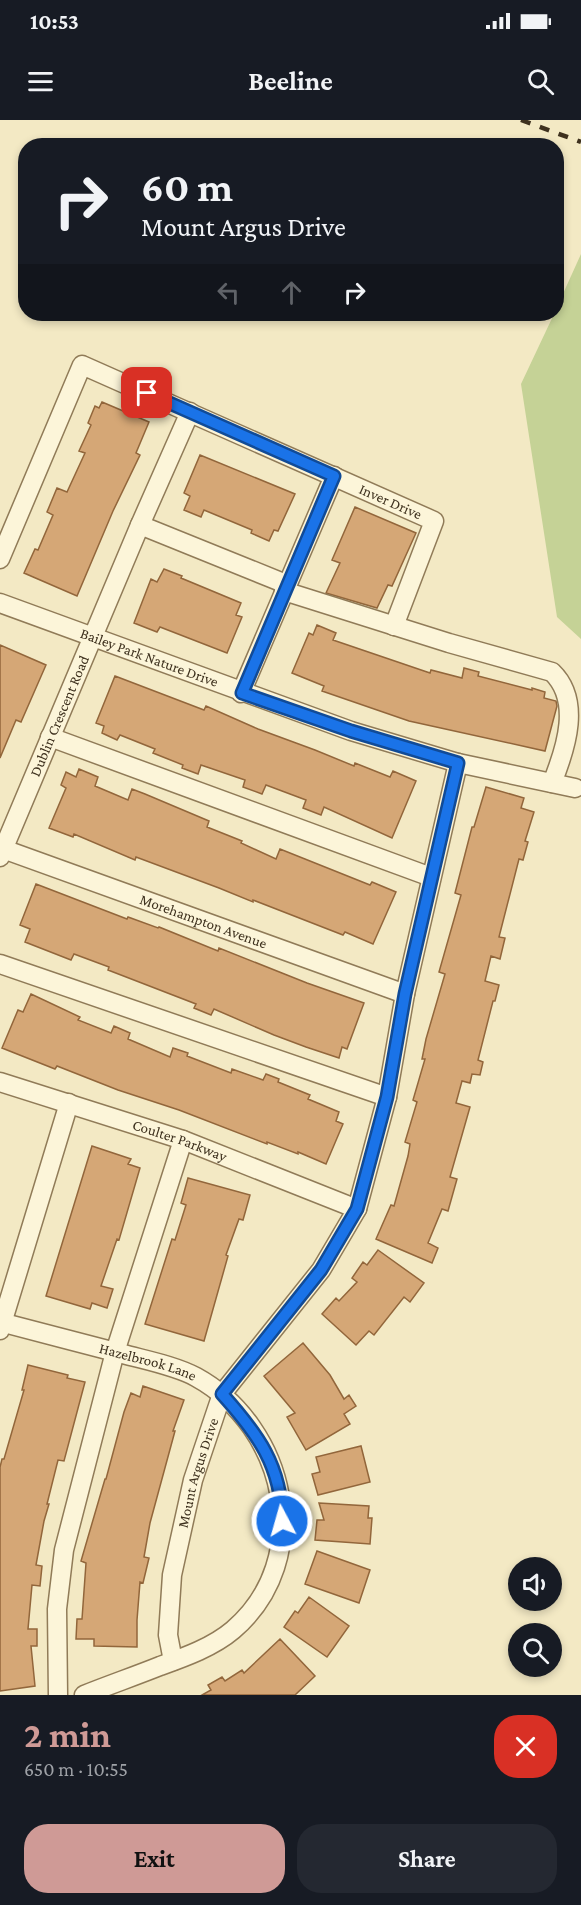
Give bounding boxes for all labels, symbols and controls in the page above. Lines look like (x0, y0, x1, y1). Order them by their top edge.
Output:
text: 10:53 (30, 9, 79, 34)
icon: menu (24, 65, 57, 98)
icon: search (524, 65, 557, 98)
text: Beeline (248, 66, 333, 96)
icon: right (42, 162, 120, 240)
text: 60 m (141, 163, 233, 210)
text: Mount Argus Drive (141, 212, 346, 242)
icon: left (212, 276, 245, 309)
icon: ahead (275, 276, 308, 309)
icon: right (338, 276, 371, 309)
pin (121, 367, 172, 418)
icon: arrive (130, 376, 163, 409)
street label: Inver Drive (357, 481, 425, 523)
street label: Bailey Park Nature Drive (78, 625, 221, 690)
street label: Dublin Crescent Road (27, 653, 92, 779)
street label: Morehampton Avenue (138, 891, 269, 952)
street label: Coulter Parkway (131, 1117, 229, 1166)
street label: Hazelbrook Lane (97, 1340, 199, 1384)
street label: Mount Argus Drive (175, 1415, 222, 1529)
position arrow (250, 1489, 314, 1553)
map controls (508, 1557, 562, 1677)
button: sound (508, 1557, 562, 1611)
button: search (508, 1623, 562, 1677)
text: 2 min (24, 1715, 111, 1755)
button: close (494, 1715, 557, 1778)
text: 650 m · 10:55 (24, 1758, 128, 1780)
button: Exit (24, 1824, 285, 1893)
button: Share (297, 1824, 557, 1893)

